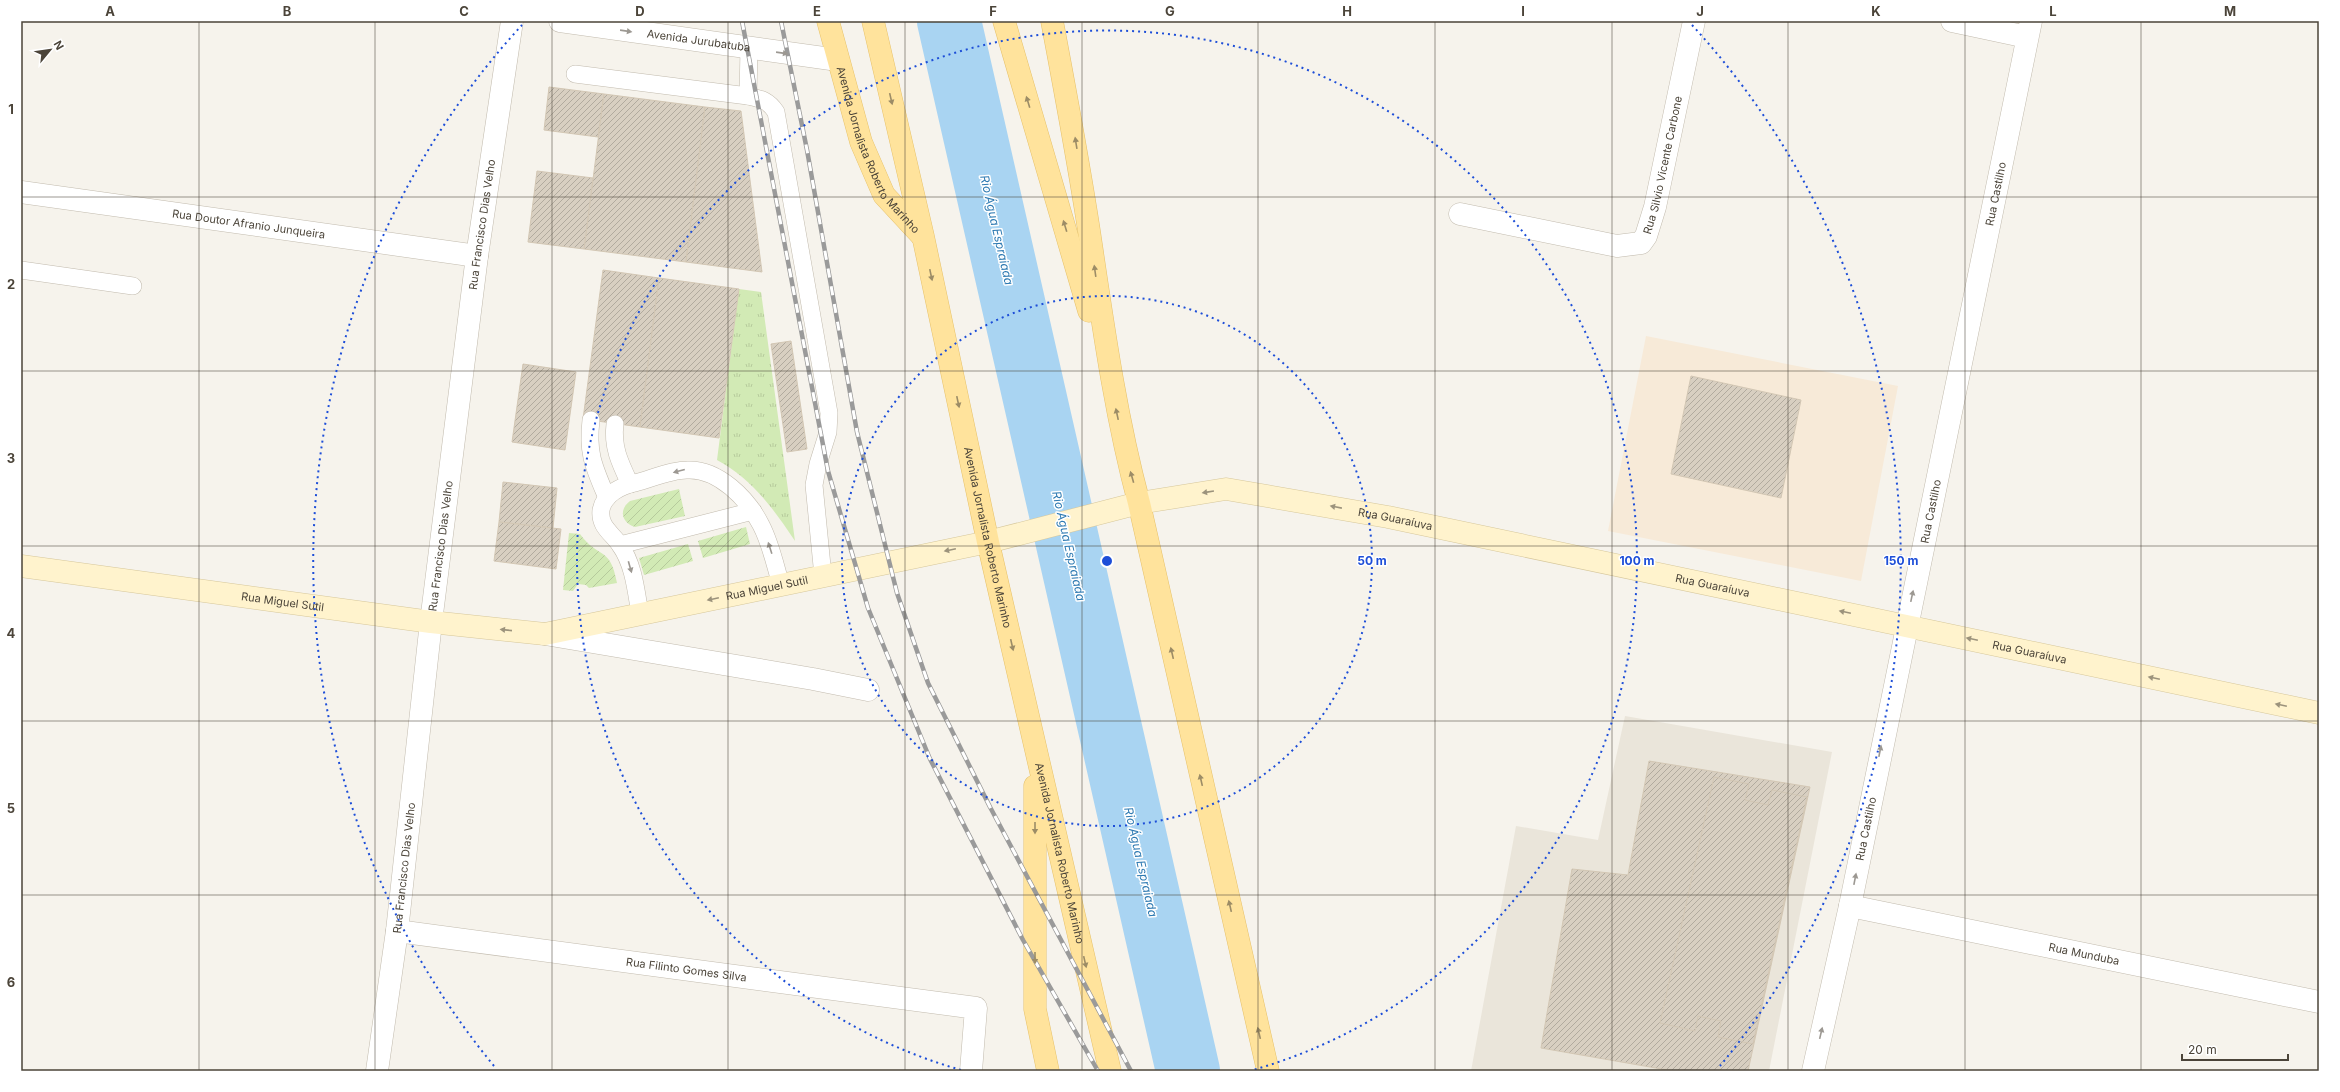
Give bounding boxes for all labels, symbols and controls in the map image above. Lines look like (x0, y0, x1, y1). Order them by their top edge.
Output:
text: A (105, 3, 115, 19)
text: B (283, 3, 292, 19)
text: C (459, 3, 469, 19)
text: D (635, 3, 645, 19)
text: E (813, 3, 821, 19)
text: F (989, 3, 997, 19)
text: G (1165, 3, 1175, 19)
text: H (1342, 3, 1352, 19)
text: I (1521, 3, 1525, 19)
text: J (1696, 3, 1704, 19)
text: K (1871, 3, 1881, 19)
text: L (2049, 3, 2057, 19)
text: M (2224, 3, 2236, 19)
street label: Avenida Jurubatuba (646, 26, 751, 55)
one-way arrow (620, 28, 632, 34)
north arrow (30, 30, 70, 70)
text: N (51, 38, 67, 52)
one-way arrow (776, 50, 789, 56)
street label: Avenida Jornalista Roberto Marinho (834, 65, 923, 236)
one-way arrow (888, 93, 894, 105)
one-way arrow (1025, 95, 1031, 107)
street label: Rua Silvio Vicente Carbone (1640, 95, 1685, 236)
text: 1 (8, 101, 14, 117)
one-way arrow (1072, 137, 1078, 149)
street label: Rua Francisco Dias Velho (466, 158, 498, 291)
street label: Rua Castilho (1982, 160, 2009, 227)
water label: Rio Água Espraiada (977, 174, 1017, 286)
street label: Rua Doutor Afranio Junqueira (171, 206, 326, 242)
one-way arrow (1062, 220, 1068, 232)
one-way arrow (1092, 265, 1098, 277)
one-way arrow (928, 268, 934, 281)
text: 2 (7, 276, 15, 292)
one-way arrow (956, 396, 962, 408)
one-way arrow (1114, 407, 1120, 420)
street label: Avenida Jornalista Roberto Marinho (961, 445, 1015, 630)
text: 3 (7, 450, 15, 466)
one-way arrow (673, 469, 685, 475)
one-way arrow (1129, 471, 1135, 483)
street label: Rua Castilho (1917, 478, 1944, 545)
street label: Rua Francisco Dias Velho (425, 479, 456, 612)
one-way arrow (1202, 489, 1214, 495)
water label: Rio Água Espraiada (1049, 490, 1089, 602)
one-way arrow (1330, 504, 1342, 510)
street label: Rua Guaraíuva (1357, 505, 1434, 533)
one-way arrow (767, 541, 773, 553)
one-way arrow (944, 547, 956, 553)
text: 50 m (1357, 553, 1387, 568)
text: 100 m (1619, 553, 1655, 568)
text: 150 m (1884, 553, 1918, 568)
centre of rings (1100, 554, 1114, 568)
one-way arrow (628, 561, 634, 574)
street label: Rua Guaraíuva (1674, 571, 1751, 600)
street label: Rua Miguel Sutil (725, 573, 809, 603)
street label: Rua Miguel Sutil (240, 589, 325, 614)
one-way arrow (1909, 590, 1915, 602)
one-way arrow (707, 597, 719, 603)
one-way arrow (1839, 609, 1851, 615)
text: 4 (7, 625, 16, 641)
one-way arrow (500, 627, 512, 633)
one-way arrow (1966, 635, 1978, 641)
street label: Rua Guaraíuva (1991, 637, 2068, 667)
one-way arrow (1009, 639, 1015, 651)
one-way arrow (1169, 647, 1175, 659)
one-way arrow (2148, 674, 2160, 680)
one-way arrow (2275, 701, 2287, 707)
one-way arrow (1878, 745, 1884, 757)
street label: Avenida Jornalista Roberto Marinho (1032, 761, 1088, 946)
one-way arrow (1198, 773, 1204, 786)
street label: Rua Castilho (1852, 795, 1879, 862)
text: 5 (7, 800, 15, 816)
street label: Rua Francisco Dias Velho (390, 801, 418, 934)
water label: Rio Água Espraiada (1121, 806, 1161, 918)
one-way arrow (1032, 822, 1038, 835)
one-way arrow (1852, 872, 1858, 885)
one-way arrow (1227, 900, 1233, 912)
street label: Rua Munduba (2047, 940, 2121, 968)
one-way arrow (1032, 952, 1038, 965)
street label: Rua Filinto Gomes Silva (625, 955, 748, 984)
one-way arrow (1082, 956, 1088, 968)
text: 6 (7, 974, 15, 990)
one-way arrow (1256, 1027, 1262, 1039)
one-way arrow (1819, 1027, 1825, 1039)
scale bar (2182, 1036, 2288, 1062)
text: 20 m (2188, 1042, 2217, 1057)

